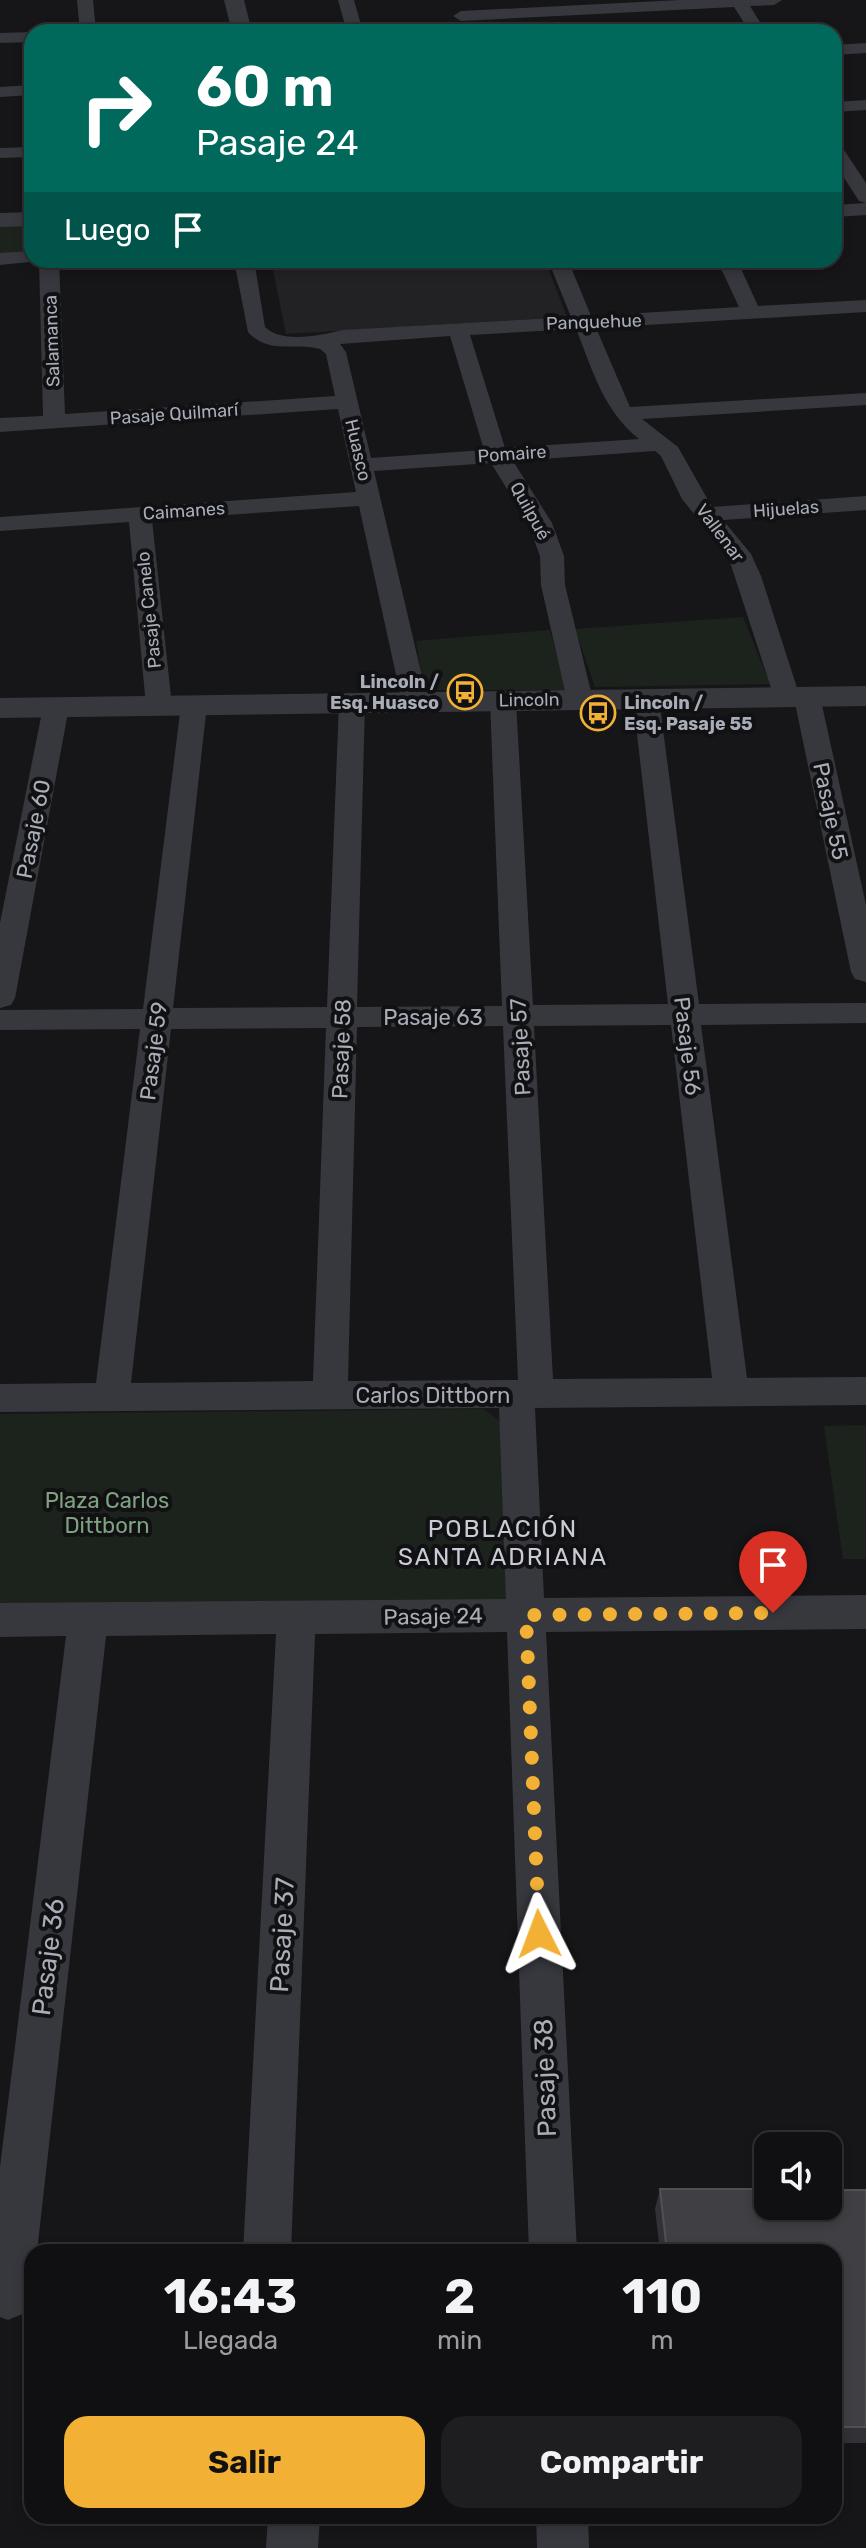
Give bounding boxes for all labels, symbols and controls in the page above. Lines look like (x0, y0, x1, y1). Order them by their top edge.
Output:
text: 60 m (196, 54, 334, 120)
icon: right (64, 56, 168, 160)
text: Pasaje 24 (196, 121, 358, 164)
icon: arrive (166, 208, 210, 252)
text: Luego (64, 212, 150, 248)
street label: Salamanca (39, 295, 65, 387)
street label: Panquehue (546, 309, 642, 335)
street label: Pasaje Quilmarí (109, 398, 241, 429)
street label: Huasco (340, 417, 376, 483)
street label: Pomaire (477, 441, 547, 467)
street label: Quilpué (505, 478, 555, 544)
street label: Hijuelas (752, 496, 820, 522)
street label: Caimanes (142, 497, 226, 525)
street label: Vallenar (691, 500, 749, 567)
street label: Pasaje Canelo (132, 551, 166, 669)
place label: Lincoln / Esq. Huasco (330, 671, 439, 714)
bus stop icon: Lincoln / Esq. Huasco (446, 673, 484, 711)
street label: Lincoln (498, 688, 560, 712)
place label: Lincoln / Esq. Pasaje 55 (624, 692, 753, 735)
bus stop icon: Lincoln / Esq. Pasaje 55 (579, 694, 617, 732)
street label: Pasaje 55 (807, 760, 854, 862)
street label: Pasaje 60 (11, 777, 56, 881)
street label: Pasaje 56 (668, 995, 707, 1097)
street label: Pasaje 57 (504, 998, 537, 1096)
street label: Pasaje 58 (326, 999, 357, 1099)
street label: Pasaje 59 (134, 1000, 173, 1102)
street label: Pasaje 63 (383, 1004, 483, 1031)
street label: Carlos Dittborn (356, 1382, 510, 1409)
park label: Plaza Carlos Dittborn (45, 1487, 169, 1539)
district label: POBLACIÓN SANTA ADRIANA (398, 1515, 608, 1571)
pin (739, 1531, 807, 1613)
icon: arrive (751, 1543, 795, 1587)
street label: Pasaje 24 (383, 1602, 483, 1631)
street label: Pasaje 37 (264, 1877, 301, 1993)
position arrow (497, 1892, 581, 1976)
street label: Pasaje 36 (26, 1897, 71, 2017)
street label: Pasaje 38 (528, 2018, 563, 2138)
map controls (754, 2132, 842, 2220)
button: sound (754, 2132, 842, 2220)
text: 16:43 (164, 2268, 297, 2325)
text: 2 (444, 2268, 475, 2325)
text: 110 (622, 2268, 702, 2325)
text: Llegada (183, 2325, 278, 2356)
text: min (437, 2325, 482, 2356)
text: m (650, 2325, 674, 2356)
button: Salir (64, 2416, 425, 2508)
button: Compartir (441, 2416, 802, 2508)

